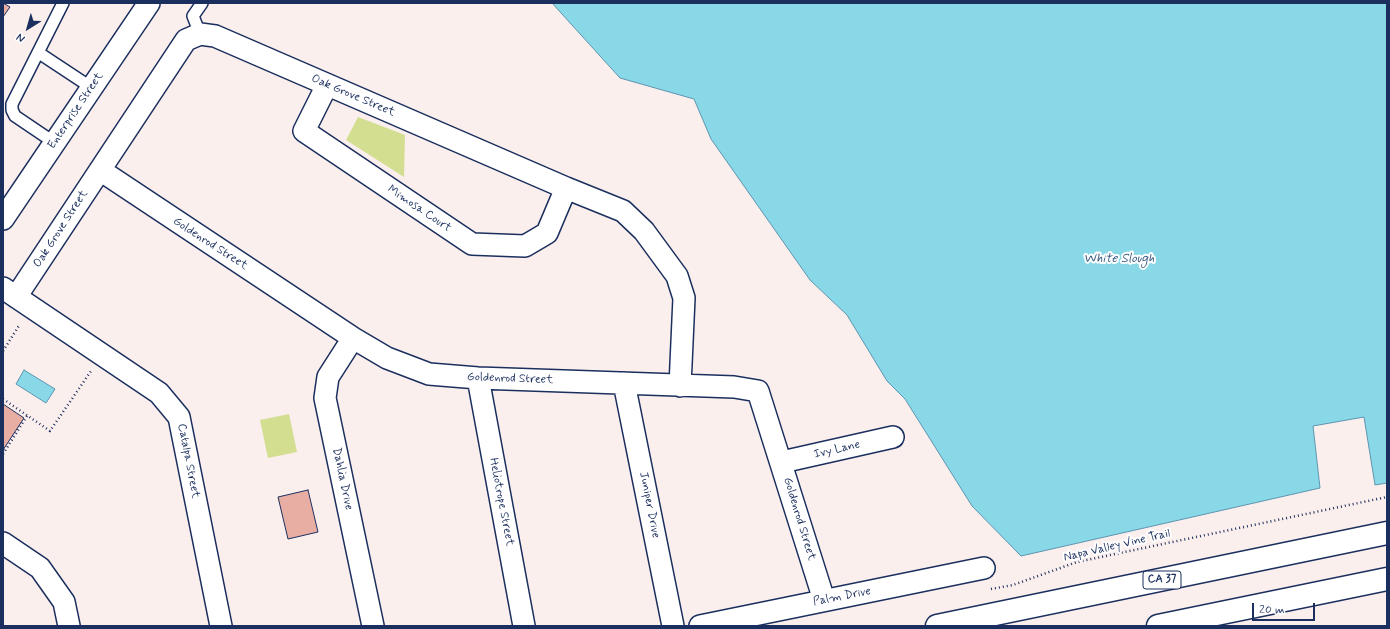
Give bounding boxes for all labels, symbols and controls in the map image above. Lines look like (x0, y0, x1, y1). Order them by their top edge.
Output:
north arrow (8, 8, 48, 48)
text: N (14, 30, 28, 45)
street label: Enterprise Street (45, 70, 107, 152)
street label: Oak Grove Street (309, 72, 397, 120)
street label: Mimosa Court (384, 182, 454, 236)
street label: Oak Grove Street (31, 188, 91, 270)
street label: Goldenrod Street (170, 214, 250, 274)
water label: White Slough (1083, 251, 1155, 267)
street label: Goldenrod Street (467, 370, 553, 388)
street label: Catalpa Street (174, 422, 202, 500)
street label: Ivy Lane (812, 438, 862, 462)
street label: Dahlia Drive (328, 446, 356, 512)
street label: Heliotrope Street (485, 457, 517, 547)
street label: Juniper Drive (636, 471, 662, 539)
street label: Goldenrod Street (779, 476, 819, 562)
street label: Napa Valley Vine Trail (1062, 527, 1172, 565)
road number: CA 37 (1143, 571, 1181, 589)
street label: Palm Drive (812, 584, 872, 610)
scale bar (1254, 595, 1317, 621)
text: 20 m (1259, 602, 1285, 618)

